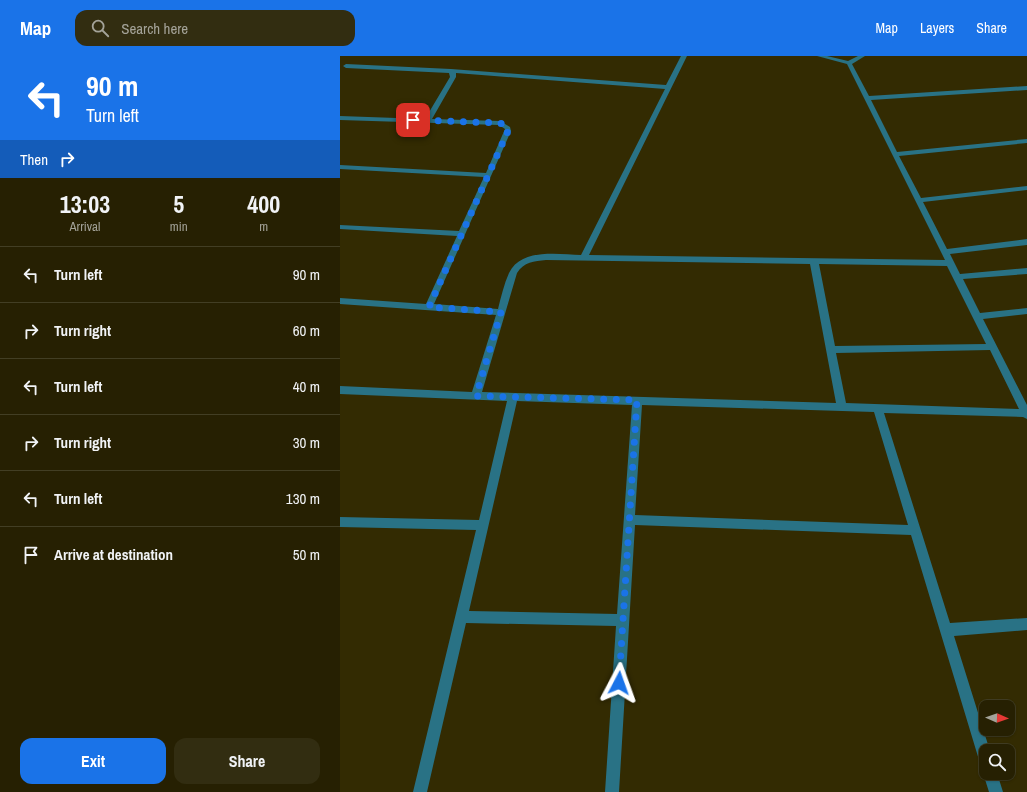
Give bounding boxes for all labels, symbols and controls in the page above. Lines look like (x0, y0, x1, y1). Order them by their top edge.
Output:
search box (75, 10, 355, 46)
text: Map (20, 15, 51, 41)
icon: search (89, 17, 111, 39)
text: Search here (121, 18, 188, 39)
text: Map (876, 19, 898, 37)
text: Layers (920, 19, 954, 37)
text: Share (976, 19, 1007, 37)
text: 90 m (86, 67, 138, 105)
icon: left (20, 72, 72, 124)
text: Turn left (86, 103, 139, 128)
pin (396, 103, 430, 137)
icon: arrive (402, 109, 424, 131)
icon: right (56, 148, 78, 170)
text: Then (20, 149, 48, 170)
text: 13:03 (60, 188, 110, 220)
text: 5 (173, 188, 184, 220)
text: 400 (247, 188, 280, 220)
text: Arrival (70, 218, 100, 235)
text: min (170, 218, 188, 235)
text: m (259, 218, 268, 235)
icon: left (20, 264, 42, 286)
text: Turn left (54, 264, 102, 285)
text: 90 m (293, 264, 320, 285)
icon: right (20, 320, 42, 342)
text: Turn right (54, 320, 111, 341)
text: 60 m (293, 320, 320, 341)
icon: left (20, 376, 42, 398)
text: Turn left (54, 376, 102, 397)
text: 40 m (293, 376, 320, 397)
icon: right (20, 432, 42, 454)
text: Turn right (54, 432, 111, 453)
text: 30 m (293, 432, 320, 453)
icon: left (20, 488, 42, 510)
text: Turn left (54, 488, 102, 509)
text: 130 m (286, 488, 320, 509)
icon: arrive (20, 544, 42, 566)
text: Arrive at destination (54, 544, 173, 565)
text: 50 m (293, 544, 320, 565)
position arrow (598, 662, 640, 704)
north arrow (979, 700, 1015, 736)
map controls (979, 700, 1015, 780)
button: Exit (20, 738, 166, 784)
button: Share (174, 738, 320, 784)
button: search (979, 744, 1015, 780)

